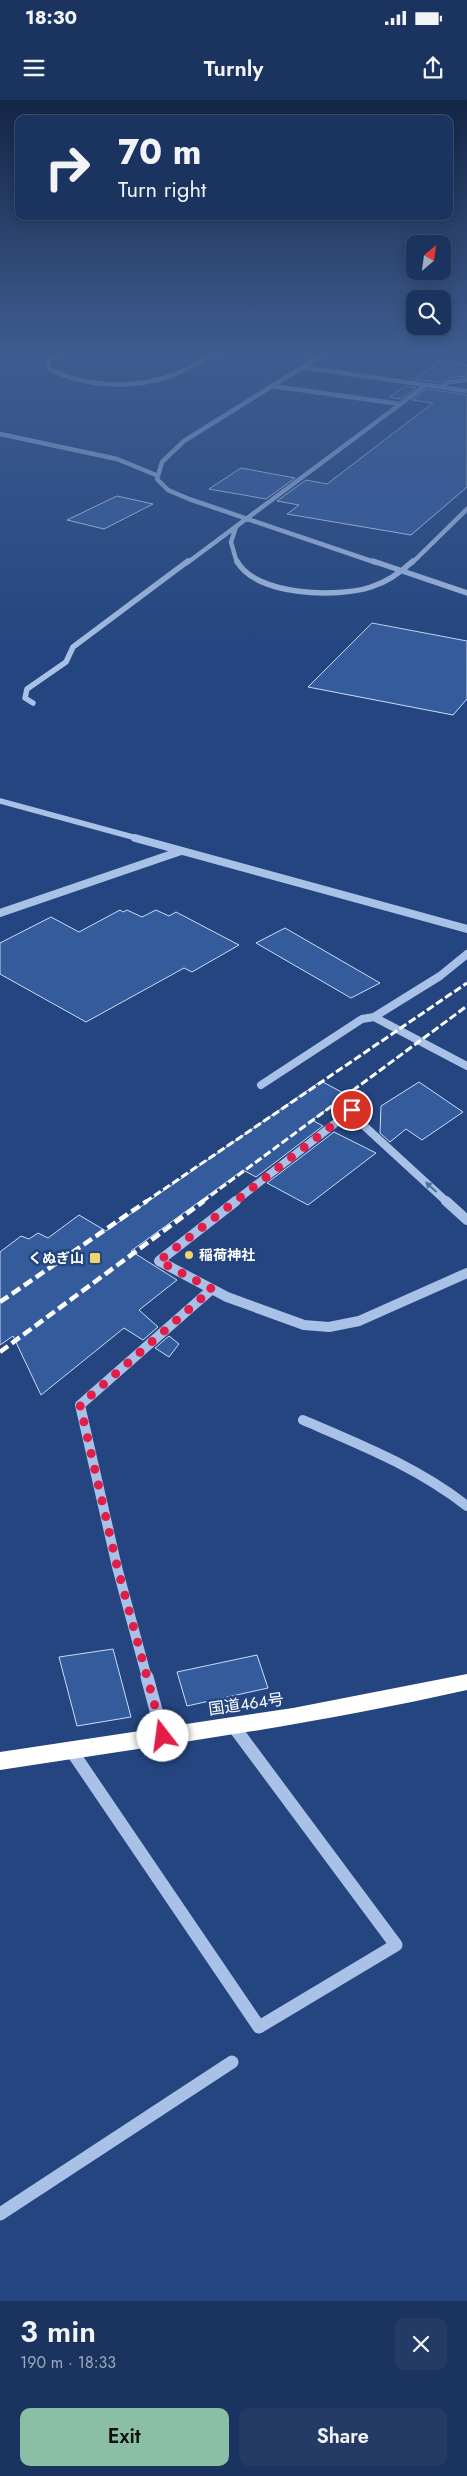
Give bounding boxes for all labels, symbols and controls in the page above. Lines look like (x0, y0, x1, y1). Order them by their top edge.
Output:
text: 18:30 (25, 4, 77, 31)
text: Turnly (204, 52, 263, 84)
icon: menu (20, 54, 48, 82)
icon: share (419, 54, 447, 82)
text: 70 m (118, 127, 201, 177)
icon: right (35, 135, 100, 200)
text: Turn right (118, 173, 206, 205)
north arrow (406, 235, 451, 280)
map controls (406, 235, 451, 335)
button: search (406, 290, 451, 335)
pin (331, 1089, 373, 1131)
icon: arrive (338, 1096, 366, 1124)
one-way arrow (425, 1182, 437, 1193)
place label: 稲荷神社 (199, 1245, 255, 1265)
place label: くぬぎ山 (28, 1248, 84, 1268)
marker: 稲荷神社 (183, 1249, 195, 1261)
marker: くぬぎ山 (88, 1251, 102, 1265)
street label: 国道464号 (207, 1687, 285, 1721)
position arrow (136, 1709, 188, 1761)
text: 3 min (20, 2310, 96, 2353)
button: close (395, 2318, 447, 2370)
text: 190 m · 18:33 (20, 2351, 116, 2374)
button: Exit (20, 2408, 229, 2466)
button: Share (239, 2408, 447, 2466)

